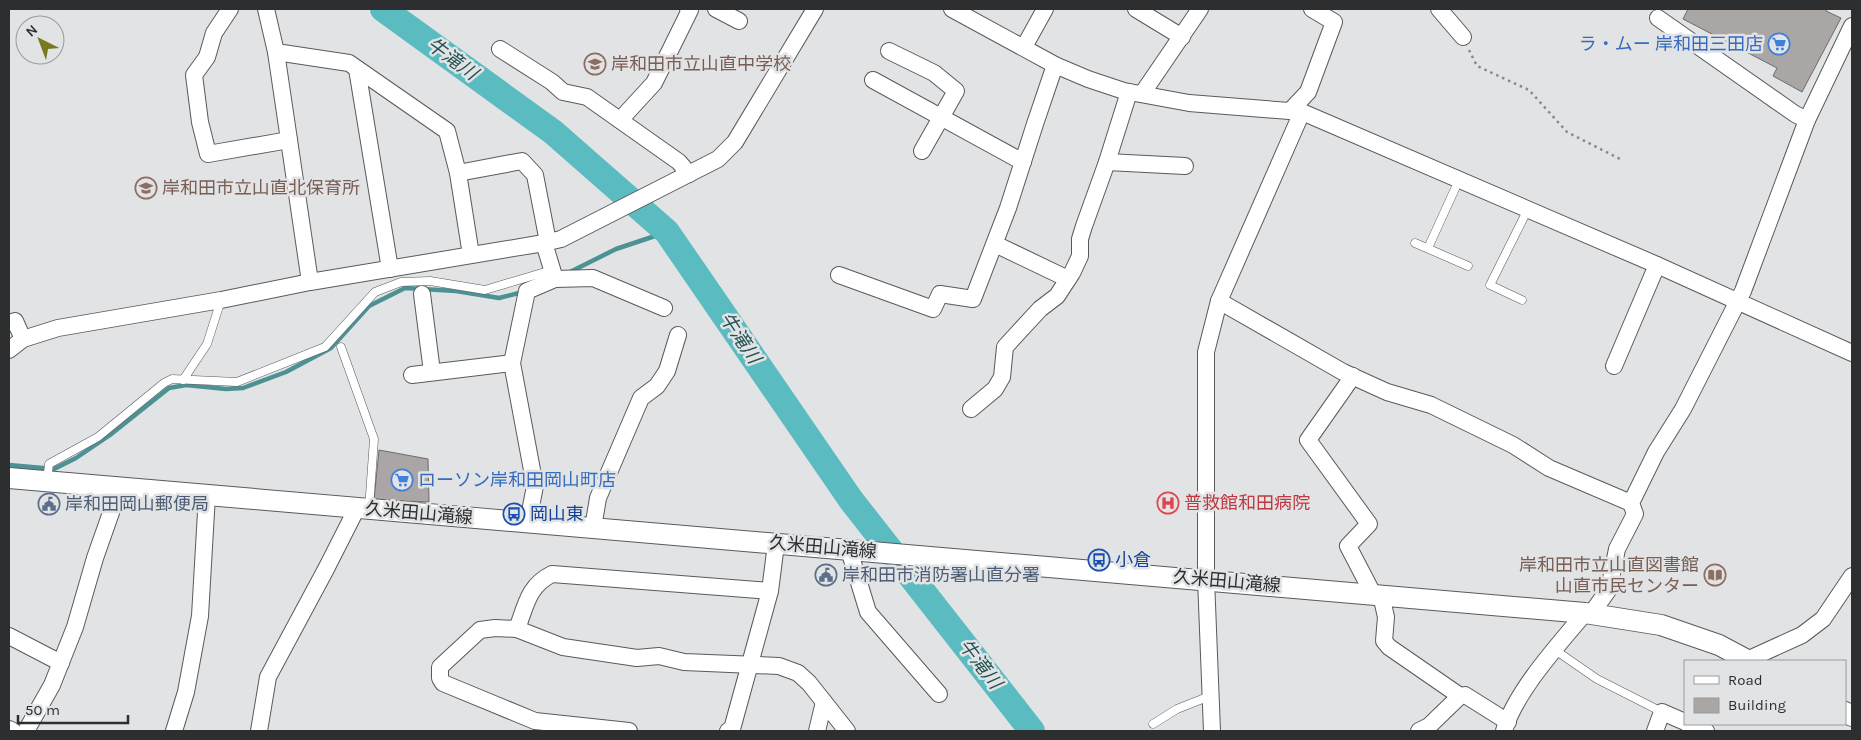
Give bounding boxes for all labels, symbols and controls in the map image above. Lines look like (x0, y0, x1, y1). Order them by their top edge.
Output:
north arrow (15, 15, 65, 65)
text: N (22, 21, 41, 40)
supermarket icon: ラ・ムー 岸和田三田店 (1767, 32, 1791, 56)
water label: 牛滝川 (422, 33, 483, 86)
place label: ラ・ムー 岸和田三田店 (1579, 33, 1763, 55)
school or university icon: 岸和田市立山直中学校 (583, 52, 607, 76)
place label: 岸和田市立山直中学校 (611, 53, 791, 75)
school or university icon: 岸和田市立山直北保育所 (134, 176, 158, 200)
place label: 岸和田市立山直北保育所 (162, 177, 360, 199)
water label: 牛滝川 (715, 308, 766, 369)
supermarket icon: ローソン岸和田岡山町店 (390, 468, 414, 492)
place label: ローソン岸和田岡山町店 (418, 469, 616, 491)
hospital icon: 普救館和田病院 (1156, 491, 1180, 515)
public building icon: 岸和田岡山郵便局 (37, 492, 61, 516)
place label: 普救館和田病院 (1184, 492, 1310, 514)
place label: 岸和田岡山郵便局 (65, 493, 209, 515)
street label: 久米田山滝線 (364, 497, 474, 529)
bus stop icon: 岡山東 (502, 502, 526, 526)
place label: 岡山東 (530, 503, 584, 525)
street label: 久米田山滝線 (768, 531, 878, 563)
bus stop icon: 小倉 (1087, 548, 1111, 572)
place label: 小倉 (1115, 549, 1151, 571)
place label: 岸和田市立山直図書館 山直市民センター (1519, 554, 1699, 597)
public building icon: 岸和田市消防署山直分署 (814, 563, 838, 587)
library icon: 岸和田市立山直図書館 山直市民センター (1703, 563, 1727, 587)
place label: 岸和田市消防署山直分署 (842, 564, 1040, 586)
street label: 久米田山滝線 (1172, 565, 1282, 597)
water label: 牛滝川 (954, 635, 1007, 695)
legend (1684, 660, 1846, 725)
text: Road (1728, 671, 1763, 689)
scale bar (18, 692, 128, 724)
text: Building (1728, 696, 1786, 714)
text: 50 m (25, 701, 60, 719)

